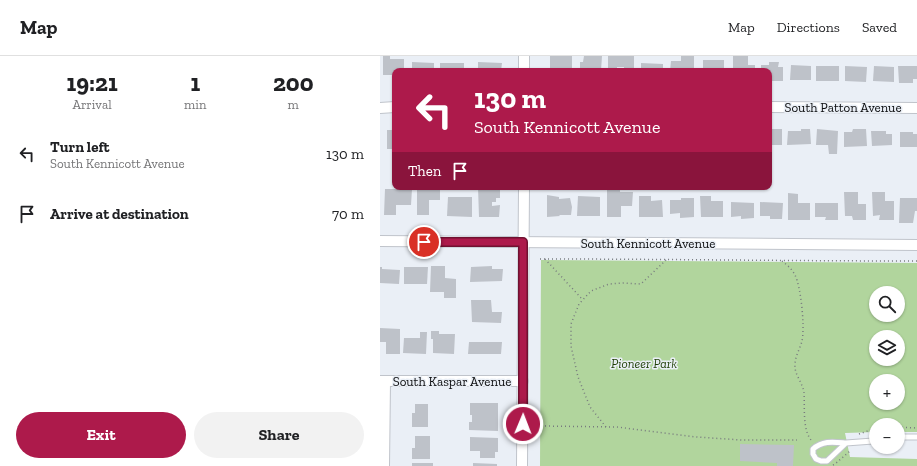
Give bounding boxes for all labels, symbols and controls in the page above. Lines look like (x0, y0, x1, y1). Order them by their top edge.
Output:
text: Map (20, 16, 57, 39)
text: Map (728, 19, 755, 36)
text: Directions (777, 19, 840, 36)
text: Saved (862, 19, 897, 36)
text: 19:21 (67, 68, 118, 97)
text: 1 (190, 68, 200, 97)
text: 200 (273, 68, 313, 97)
text: 130 m (474, 82, 546, 115)
icon: left (408, 84, 460, 136)
text: Arrival (72, 97, 112, 112)
text: min (184, 97, 206, 112)
text: m (288, 97, 299, 112)
street label: South Patton Avenue (785, 100, 902, 115)
text: South Kennicott Avenue (474, 116, 660, 138)
text: Turn left (50, 138, 110, 156)
icon: left (16, 143, 38, 165)
text: 130 m (326, 145, 364, 163)
text: South Kennicott Avenue (50, 156, 185, 171)
icon: arrive (449, 160, 471, 182)
text: Then (408, 162, 441, 180)
icon: arrive (16, 203, 38, 225)
text: Arrive at destination (50, 205, 189, 223)
text: 70 m (332, 205, 364, 223)
pin (407, 225, 441, 259)
icon: arrive (413, 231, 435, 253)
street label: South Kennicott Avenue (581, 236, 715, 251)
map controls (869, 286, 905, 454)
button: search (869, 286, 905, 322)
button: layers (869, 330, 905, 366)
park label: Pioneer Park (611, 356, 677, 371)
street label: South Kaspar Avenue (393, 374, 511, 389)
button: + (869, 374, 905, 410)
position arrow (502, 403, 544, 445)
button: Exit (16, 412, 186, 458)
button: Share (194, 412, 364, 458)
button: − (869, 418, 905, 454)

